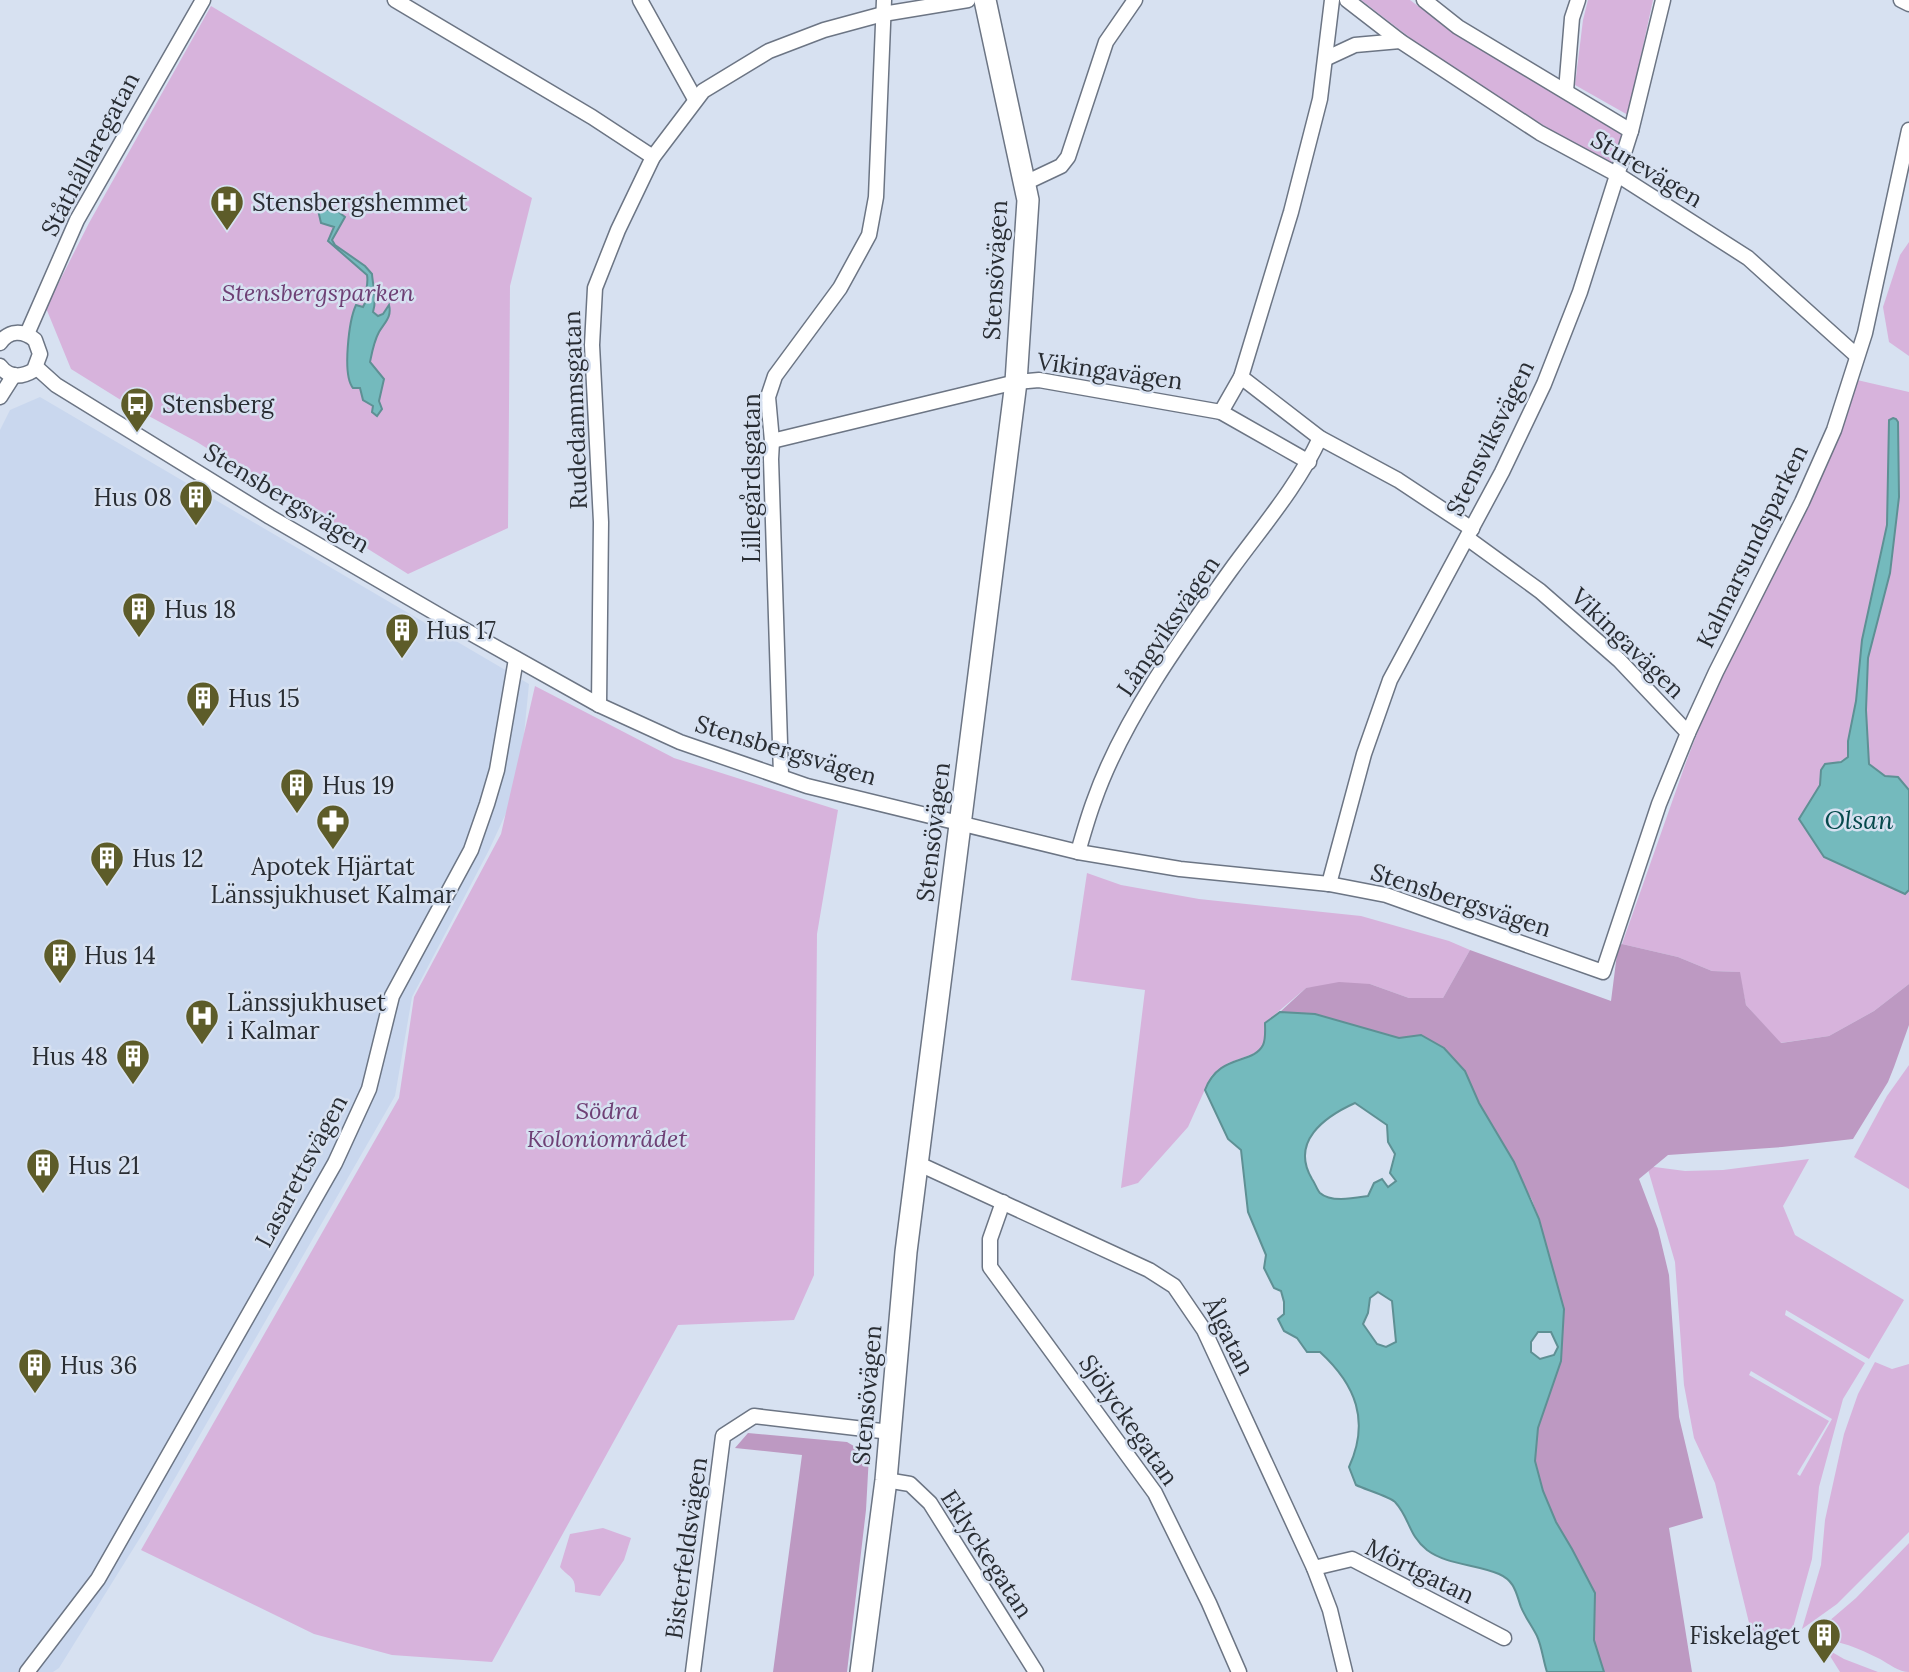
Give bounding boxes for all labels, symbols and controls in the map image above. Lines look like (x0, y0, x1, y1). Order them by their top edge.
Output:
street label: Ståthållaregatan (34, 67, 146, 241)
street label: Sturevägen (1585, 123, 1709, 215)
hospital icon: Stensbergshemmet (208, 183, 246, 232)
place label: Stensbergshemmet (252, 187, 468, 218)
street label: Stensövägen (976, 199, 1014, 341)
park label: Stensbergsparken (222, 277, 414, 308)
street label: Rudedammsgatan (556, 310, 594, 510)
street label: Vikingavägen (1034, 345, 1185, 397)
street label: Stensviksvägen (1439, 355, 1541, 521)
bus stop icon: Stensberg (118, 385, 156, 434)
place label: Stensberg (162, 389, 275, 420)
street label: Lillegårdsgatan (736, 393, 767, 563)
street label: Stensbergsvägen (198, 436, 376, 560)
street label: Kalmarsundsparken (1689, 439, 1815, 653)
building icon: Hus 08 (177, 478, 215, 527)
place label: Hus 08 (94, 482, 172, 513)
street label: Långviksvägen (1110, 550, 1226, 702)
street label: Vikingavägen (1564, 580, 1692, 705)
building icon: Hus 18 (120, 590, 158, 639)
place label: Hus 18 (164, 594, 236, 625)
building icon: Hus 17 (383, 611, 421, 660)
place label: Hus 17 (426, 615, 496, 646)
building icon: Hus 15 (184, 679, 222, 728)
place label: Hus 15 (228, 683, 300, 714)
street label: Stensbergsvägen (692, 708, 880, 792)
street label: Stensövägen (909, 760, 957, 904)
building icon: Hus 19 (278, 766, 316, 815)
place label: Hus 19 (322, 770, 395, 801)
pharmacy icon: Apotek Hjärtat Länssjukhuset Kalmar (314, 802, 352, 851)
water label: Olsan (1824, 803, 1894, 836)
building icon: Hus 12 (88, 839, 126, 888)
place label: Hus 12 (132, 843, 204, 874)
place label: Apotek Hjärtat Länssjukhuset Kalmar (211, 851, 456, 910)
street label: Stensbergsvägen (1367, 856, 1555, 944)
building icon: Hus 14 (41, 936, 79, 985)
place label: Hus 14 (84, 940, 156, 971)
place label: Länssjukhuset i Kalmar (227, 987, 387, 1046)
hospital icon: Länssjukhuset i Kalmar (183, 997, 221, 1046)
building icon: Hus 48 (114, 1037, 152, 1086)
place label: Hus 48 (31, 1041, 108, 1072)
street label: Lasarettsvägen (248, 1089, 354, 1253)
park label: Södra Koloniområdet (527, 1095, 687, 1154)
building icon: Hus 21 (24, 1146, 62, 1195)
place label: Hus 21 (68, 1150, 140, 1181)
street label: Ålgatan (1196, 1291, 1262, 1380)
street label: Stensövägen (845, 1324, 889, 1466)
building icon: Hus 36 (16, 1346, 54, 1395)
street label: Sjölyckegatan (1072, 1349, 1186, 1491)
place label: Hus 36 (60, 1350, 137, 1381)
street label: Bisterfeldsvägen (658, 1455, 714, 1641)
street label: Eklyckegatan (934, 1484, 1040, 1624)
street label: Mörtgatan (1360, 1531, 1480, 1611)
building icon: Fiskeläget (1805, 1616, 1843, 1665)
place label: Fiskeläget (1689, 1620, 1801, 1651)

